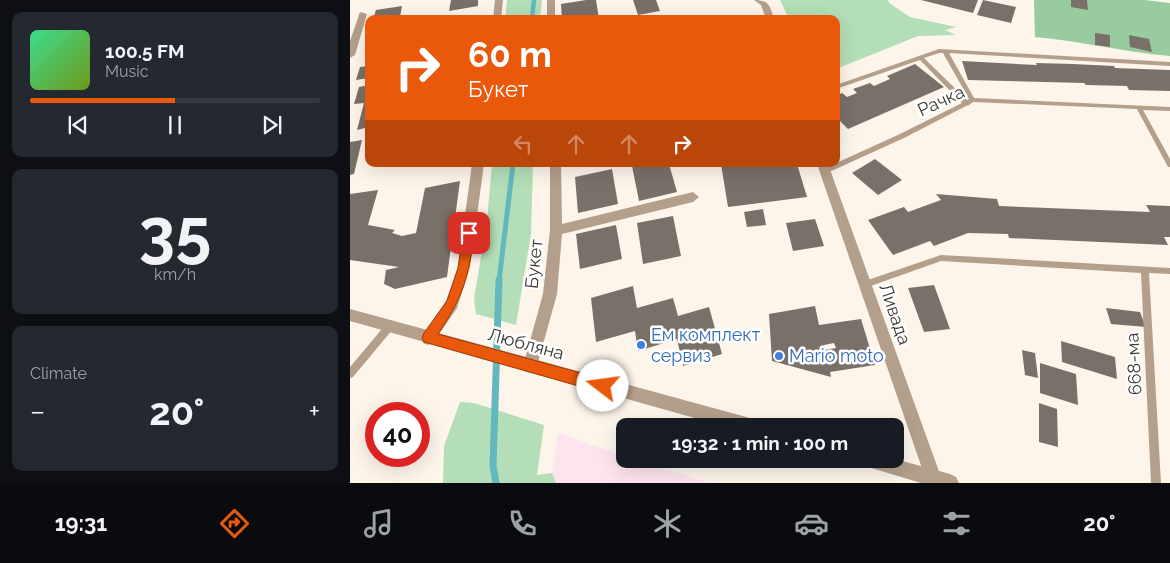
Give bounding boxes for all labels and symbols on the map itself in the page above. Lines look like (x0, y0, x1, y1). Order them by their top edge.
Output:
street label: Рачка (914, 81, 968, 120)
pin (448, 212, 490, 254)
street label: Букет (520, 238, 547, 290)
street label: Ливада (875, 280, 916, 347)
street label: Любляна (486, 323, 566, 364)
place label: Ем комплект сервиз (651, 324, 761, 366)
street label: 668-ма (1121, 332, 1146, 396)
marker: Ем комплект сервиз (635, 339, 647, 351)
place label: Mario moto (789, 345, 884, 366)
marker: Mario moto (773, 350, 785, 362)
position arrow (576, 359, 628, 411)
speed limit sign: 40 (365, 402, 430, 467)

